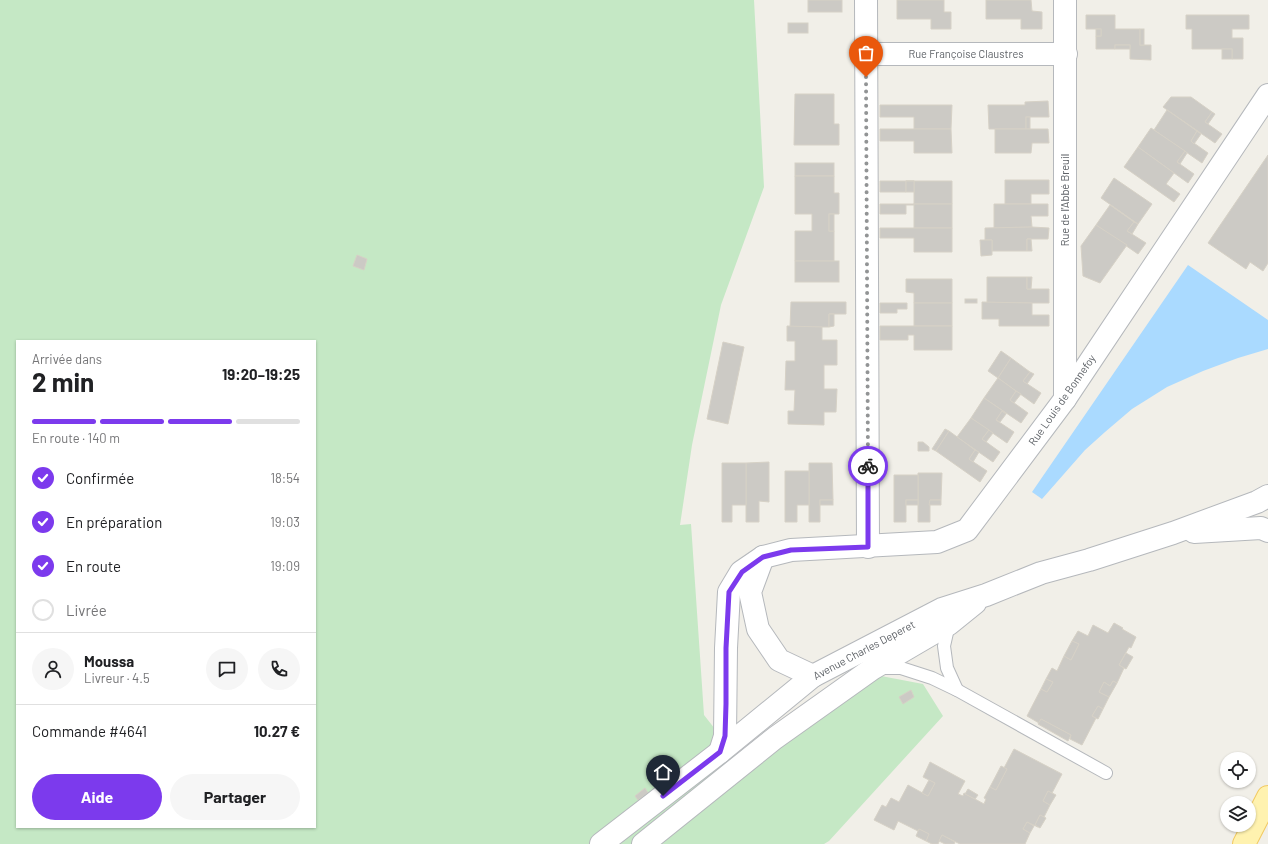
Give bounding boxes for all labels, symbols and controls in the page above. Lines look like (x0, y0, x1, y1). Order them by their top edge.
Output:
pin (849, 36, 883, 77)
icon: bag (855, 42, 877, 64)
street label: Rue Françoise Claustres (908, 47, 1024, 60)
street label: Rue de l'Abbé Breuil (1058, 154, 1071, 246)
text: Arrivée dans (32, 351, 102, 367)
street label: Rue Louis de Bonnefoy (1025, 352, 1098, 448)
text: 19:20–19:25 (222, 365, 300, 383)
text: 2 min (32, 366, 94, 397)
text: En route · 140 m (32, 430, 120, 446)
courier (848, 446, 888, 486)
icon: bike (857, 455, 879, 477)
icon: check (32, 467, 54, 489)
text: Confirmée (66, 469, 134, 487)
text: 18:54 (270, 470, 300, 486)
icon: check (32, 511, 54, 533)
text: En préparation (66, 513, 162, 531)
text: 19:03 (270, 514, 300, 530)
icon: check (32, 555, 54, 577)
text: En route (66, 557, 121, 575)
text: 19:09 (270, 558, 300, 574)
text: Livrée (66, 601, 107, 619)
street label: Avenue Charles Deperet (811, 617, 917, 682)
button: person (32, 648, 74, 690)
button: chat (206, 648, 248, 690)
button: phone (258, 648, 300, 690)
text: Moussa (84, 652, 134, 670)
text: Livreur · 4.5 (84, 670, 150, 686)
text: Commande #4641 (32, 722, 147, 740)
text: 10.27 € (254, 722, 300, 740)
map controls (1220, 752, 1256, 832)
button: locate (1220, 752, 1256, 788)
pin (646, 755, 680, 796)
icon: home (652, 761, 674, 783)
button: Aide (32, 774, 162, 820)
button: Partager (170, 774, 300, 820)
button: layers (1220, 796, 1256, 832)

